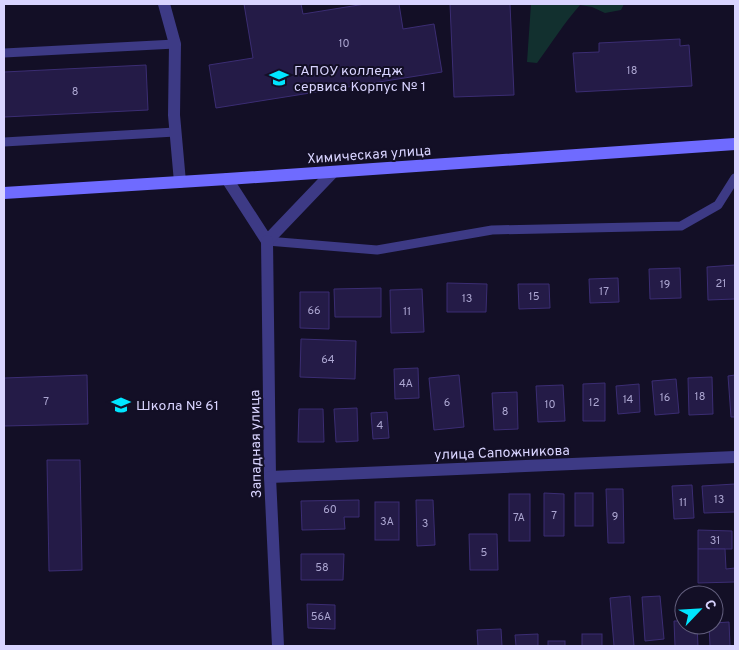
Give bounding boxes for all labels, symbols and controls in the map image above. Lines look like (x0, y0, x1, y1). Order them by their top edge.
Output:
house number: 10 (338, 37, 350, 51)
place label: ГАПОУ колледж сервиса Корпус № 1 (294, 63, 426, 96)
house number: 18 (627, 64, 637, 78)
school or university icon: ГАПОУ колледж сервиса Корпус № 1 (268, 67, 290, 89)
house number: 8 (72, 85, 78, 99)
street label: Химическая улица (307, 143, 432, 168)
house number: 21 (716, 277, 726, 291)
house number: 19 (660, 278, 670, 292)
house number: 17 (599, 285, 609, 299)
house number: 15 (529, 290, 540, 304)
house number: 13 (462, 292, 472, 306)
house number: 66 (307, 304, 321, 318)
house number: 11 (403, 305, 411, 319)
house number: 64 (321, 353, 335, 367)
house number: 4А (399, 377, 413, 391)
street label: Западная улица (247, 390, 266, 498)
house number: 18 (695, 390, 705, 404)
house number: 16 (660, 391, 670, 405)
house number: 14 (623, 393, 634, 407)
school or university icon: Школа № 61 (110, 394, 132, 416)
house number: 7 (43, 395, 49, 409)
house number: 6 (444, 396, 450, 410)
house number: 12 (589, 396, 599, 410)
place label: Школа № 61 (136, 398, 219, 415)
house number: 10 (544, 398, 556, 412)
house number: 8 (502, 405, 508, 419)
house number: 4 (377, 419, 384, 433)
street label: улица Сапожникова (434, 443, 570, 464)
house number: 13 (714, 493, 724, 507)
house number: 11 (679, 496, 687, 510)
house number: 60 (323, 503, 337, 517)
house number: 7 (551, 509, 557, 523)
house number: 9 (612, 510, 618, 524)
house number: 7А (513, 511, 525, 525)
house number: 3А (380, 515, 394, 529)
house number: 3 (422, 517, 428, 531)
house number: 31 (710, 534, 720, 548)
house number: 5 (481, 546, 488, 560)
house number: 58 (315, 561, 329, 575)
north arrow (674, 585, 724, 635)
text: С (700, 597, 719, 613)
house number: 56А (311, 610, 331, 624)

